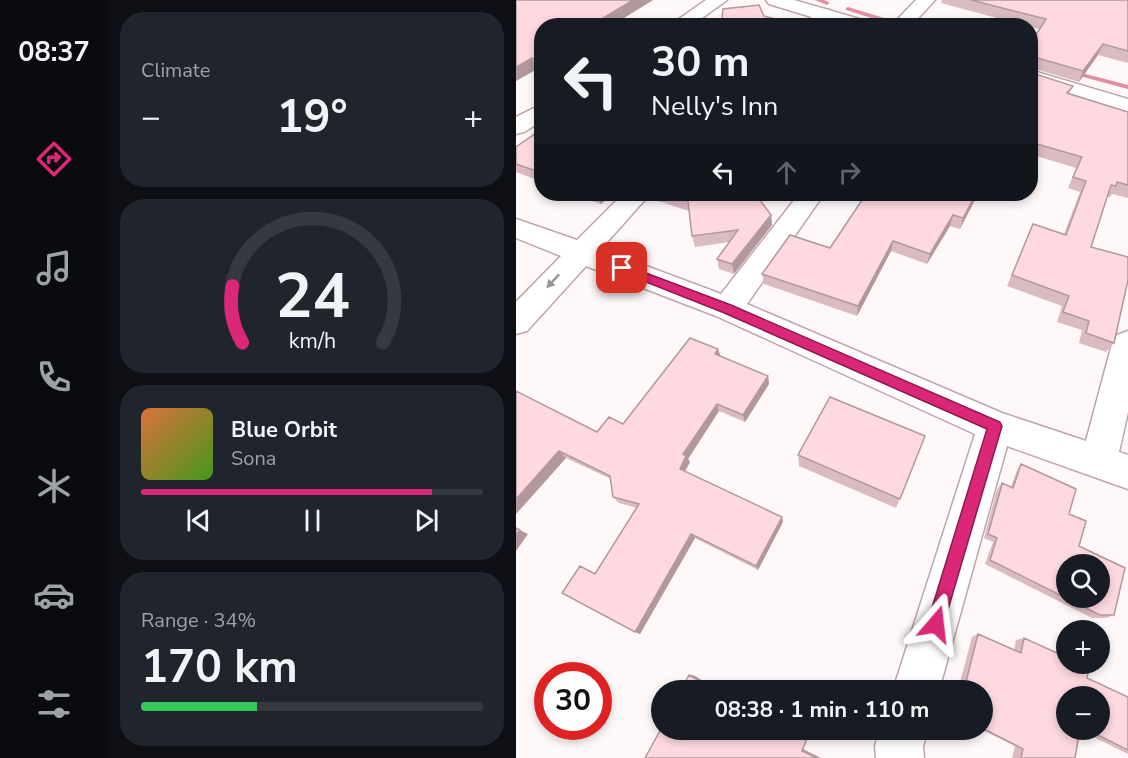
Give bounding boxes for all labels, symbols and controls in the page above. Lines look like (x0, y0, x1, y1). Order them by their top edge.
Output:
text: 08:37 (18, 34, 90, 71)
text: 30 m (651, 34, 750, 91)
icon: left (552, 42, 630, 120)
text: Climate (141, 57, 210, 84)
text: 19° (276, 87, 348, 148)
text: Nelly's Inn (651, 88, 778, 125)
text: − (141, 95, 161, 140)
text: + (463, 95, 483, 140)
icon: directions (33, 138, 75, 180)
icon: left (707, 156, 740, 189)
icon: ahead (770, 156, 803, 189)
icon: right (833, 156, 866, 189)
pin (596, 242, 647, 293)
icon: music (33, 247, 75, 289)
icon: arrive (605, 251, 638, 284)
text: 24 (275, 254, 349, 339)
one-way arrow (547, 273, 560, 288)
text: km/h (288, 326, 336, 356)
icon: phone (33, 356, 75, 398)
text: Blue Orbit (231, 415, 337, 445)
text: Sona (231, 445, 276, 472)
icon: climate (33, 465, 75, 507)
icon: previous (182, 504, 215, 537)
icon: pause (296, 504, 329, 537)
icon: next (410, 504, 443, 537)
map controls (1056, 554, 1110, 740)
button: search (1056, 554, 1110, 608)
icon: car (33, 574, 75, 616)
position arrow (904, 592, 968, 656)
text: Range · 34% (141, 607, 256, 634)
button: + (1056, 620, 1110, 674)
text: 170 km (141, 637, 298, 698)
speed limit sign: 30 (534, 662, 612, 740)
icon: filters (33, 683, 75, 725)
button: − (1056, 686, 1110, 740)
text: 08:38 · 1 min · 110 m (715, 695, 929, 725)

